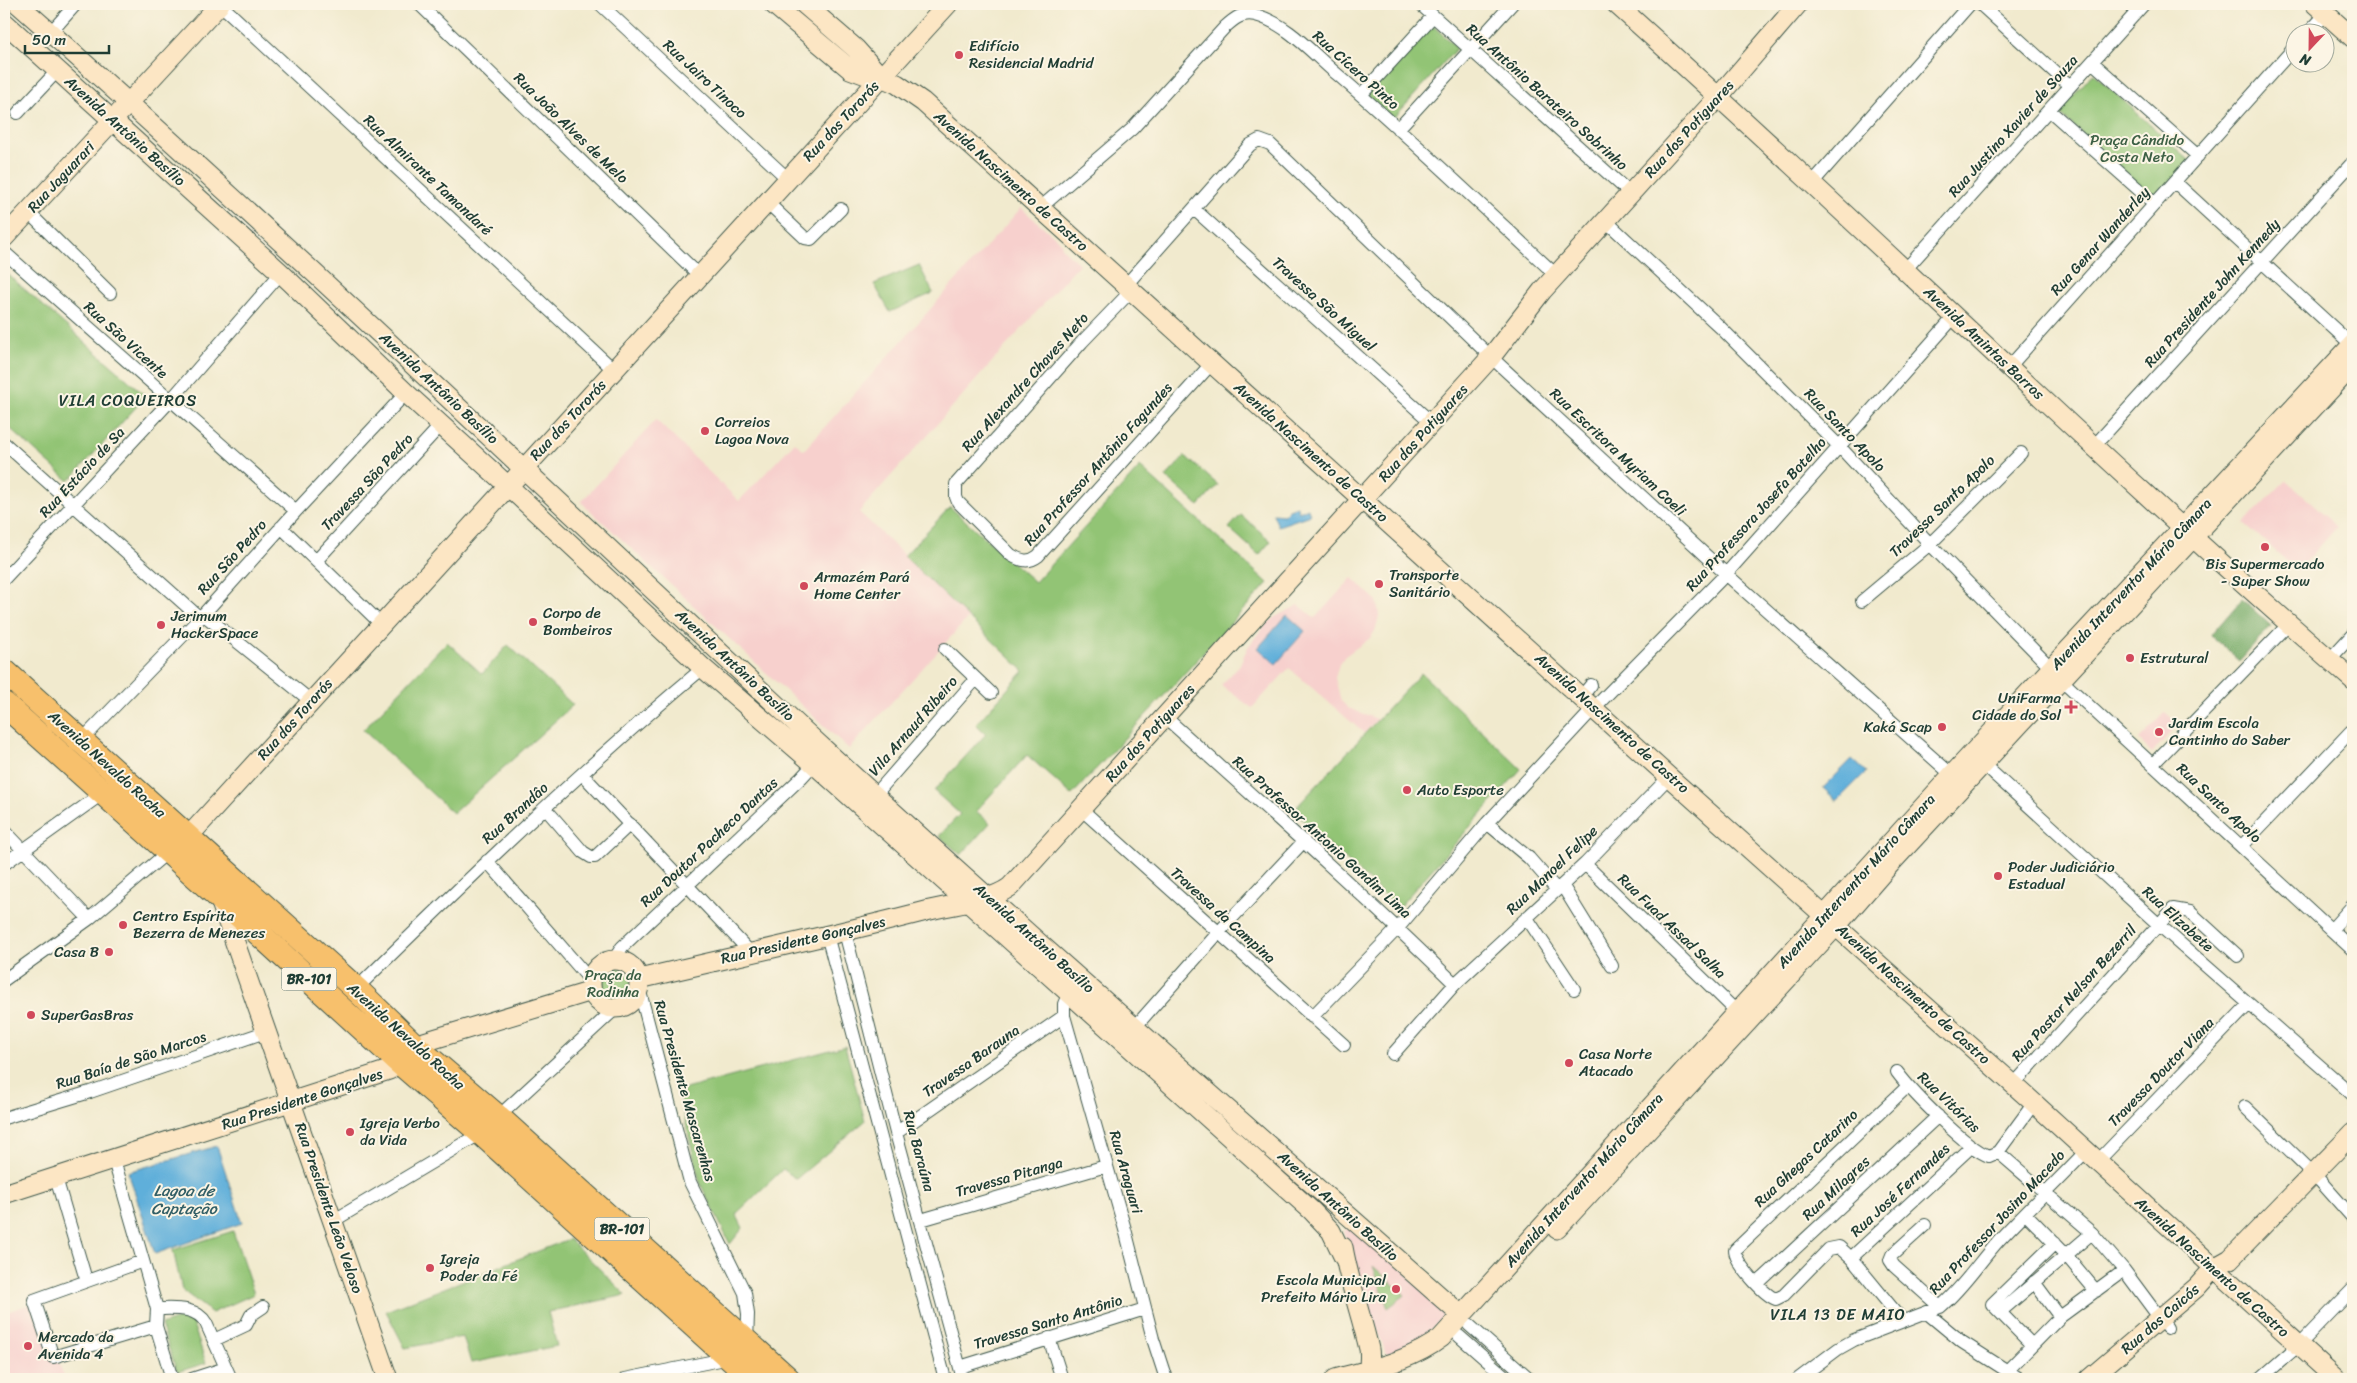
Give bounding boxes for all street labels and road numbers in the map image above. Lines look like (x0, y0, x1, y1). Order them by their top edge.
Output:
street label: Rua Antônio Barateiro Sobrinho (1460, 17, 1634, 177)
street label: Rua Cícero Pinto (1306, 24, 1406, 117)
street label: Rua Jairo Tinoco (657, 33, 753, 125)
street label: Rua Justino Xavier de Souza (1942, 48, 2085, 203)
street label: Rua João Alves de Melo (507, 66, 635, 190)
street label: Avenida Antônio Basílio (58, 68, 192, 193)
street label: Rua dos Potiguares (1638, 73, 1741, 184)
street label: Rua dos Tororós (796, 74, 886, 168)
street label: Avenida Nascimento de Castro (927, 103, 1095, 258)
street label: Rua Almirante Tamandaré (357, 108, 499, 242)
street label: Rua Jaguarari (21, 135, 102, 219)
street label: Rua Genar Wanderley (2044, 180, 2156, 302)
street label: Rua Presidente John Kennedy (2138, 212, 2287, 374)
street label: Travessa São Miguel (1266, 250, 1383, 359)
street label: Avenida Amintas Barros (1917, 279, 2051, 406)
street label: Rua São Vicente (78, 295, 174, 385)
street label: Rua Alexandre Chaves Neto (955, 306, 1096, 458)
street label: Avenida Antônio Basílio (372, 325, 505, 451)
street label: Rua dos Tororós (523, 373, 613, 467)
street label: Avenida Nascimento de Castro (1227, 374, 1395, 529)
street label: Rua Professor Antônio Fagundes (1017, 376, 1179, 552)
street label: Rua dos Potiguares (1372, 377, 1475, 488)
street label: Rua Escritora Myriam Coeli (1544, 381, 1693, 523)
street label: Rua Santo Apolo (1798, 382, 1893, 479)
street label: Rua Estácio de Sa (33, 420, 132, 524)
street label: Travessa São Pedro (314, 427, 420, 537)
street label: Rua Professora Josefa Botelho (1679, 430, 1833, 597)
street label: Travessa Santo Apolo (1883, 448, 2001, 564)
street label: Avenida Interventor Mário Câmara (2043, 491, 2219, 677)
street label: Rua São Pedro (191, 513, 274, 601)
street label: Avenida Antônio Basílio (668, 602, 801, 728)
street label: Avenida Nascimento de Castro (1528, 645, 1696, 800)
street label: Vila Arnaud Ribeiro (862, 669, 965, 782)
street label: Rua dos Tororós (251, 672, 339, 766)
street label: Rua dos Potiguares (1099, 677, 1202, 788)
street label: Avenida Nevaldo Rocha (41, 703, 172, 825)
street label: Rua Professor Antonio Gondim Lima (1226, 749, 1418, 925)
street label: Rua Santo Apolo (2170, 756, 2268, 850)
street label: Rua Doutor Pacheco Dantas (634, 771, 784, 913)
street label: Rua Brandâo (475, 775, 555, 850)
street label: Avenida Interventor Mário Câmara (1769, 787, 1942, 975)
street label: Rua Manoel Felipe (1500, 819, 1604, 921)
street label: Travessa da Campina (1164, 860, 1282, 970)
street label: Rua Fuad Assad Salha (1612, 867, 1733, 985)
street label: Avenida Antônio Basílio (967, 875, 1101, 1000)
street label: Rua Elizabete (2136, 879, 2220, 959)
street label: Rua Presidente Gonçalves (718, 908, 889, 972)
street label: Avenida Nascimento de Castro (1829, 916, 1997, 1071)
street label: Rua Pastor Nelson Bezerril (2005, 918, 2144, 1068)
road number: BR-101 (282, 968, 336, 991)
street label: Avenida Nevaldo Rocha (340, 975, 471, 1097)
street label: Rua Presidente Mascarenhas (647, 997, 723, 1185)
street label: Travessa Doutor Viana (2101, 1011, 2221, 1133)
street label: Travessa Barauna (917, 1017, 1026, 1104)
street label: Rua Baía de São Marcos (52, 1023, 210, 1097)
street label: Rua Presidente Gonçalves (218, 1060, 387, 1137)
street label: Rua Vitórias (1911, 1065, 1987, 1140)
street label: Avenida Interventor Mário Câmara (1497, 1086, 1670, 1274)
street label: Rua Ghegas Catarino (1748, 1102, 1865, 1214)
street label: Rua Baraúna (896, 1108, 942, 1195)
street label: Rua Presidente Leão Veloso (287, 1119, 371, 1297)
street label: Rua Araguari (1102, 1127, 1151, 1218)
street label: Rua José Fernandes (1844, 1136, 1957, 1243)
street label: Avenida Antônio Basílio (1271, 1143, 1405, 1268)
street label: Rua Professor Josino Macedo (1922, 1143, 2072, 1301)
street label: Travessa Pitanga (952, 1149, 1066, 1205)
street label: Rua Milagres (1796, 1149, 1876, 1227)
street label: Avenida Nascimento de Castro (2128, 1189, 2296, 1344)
road number: BR-101 (594, 1218, 650, 1240)
street label: Rua dos Caicós (2115, 1277, 2205, 1361)
street label: Travessa Santo Antônio (970, 1287, 1126, 1357)

